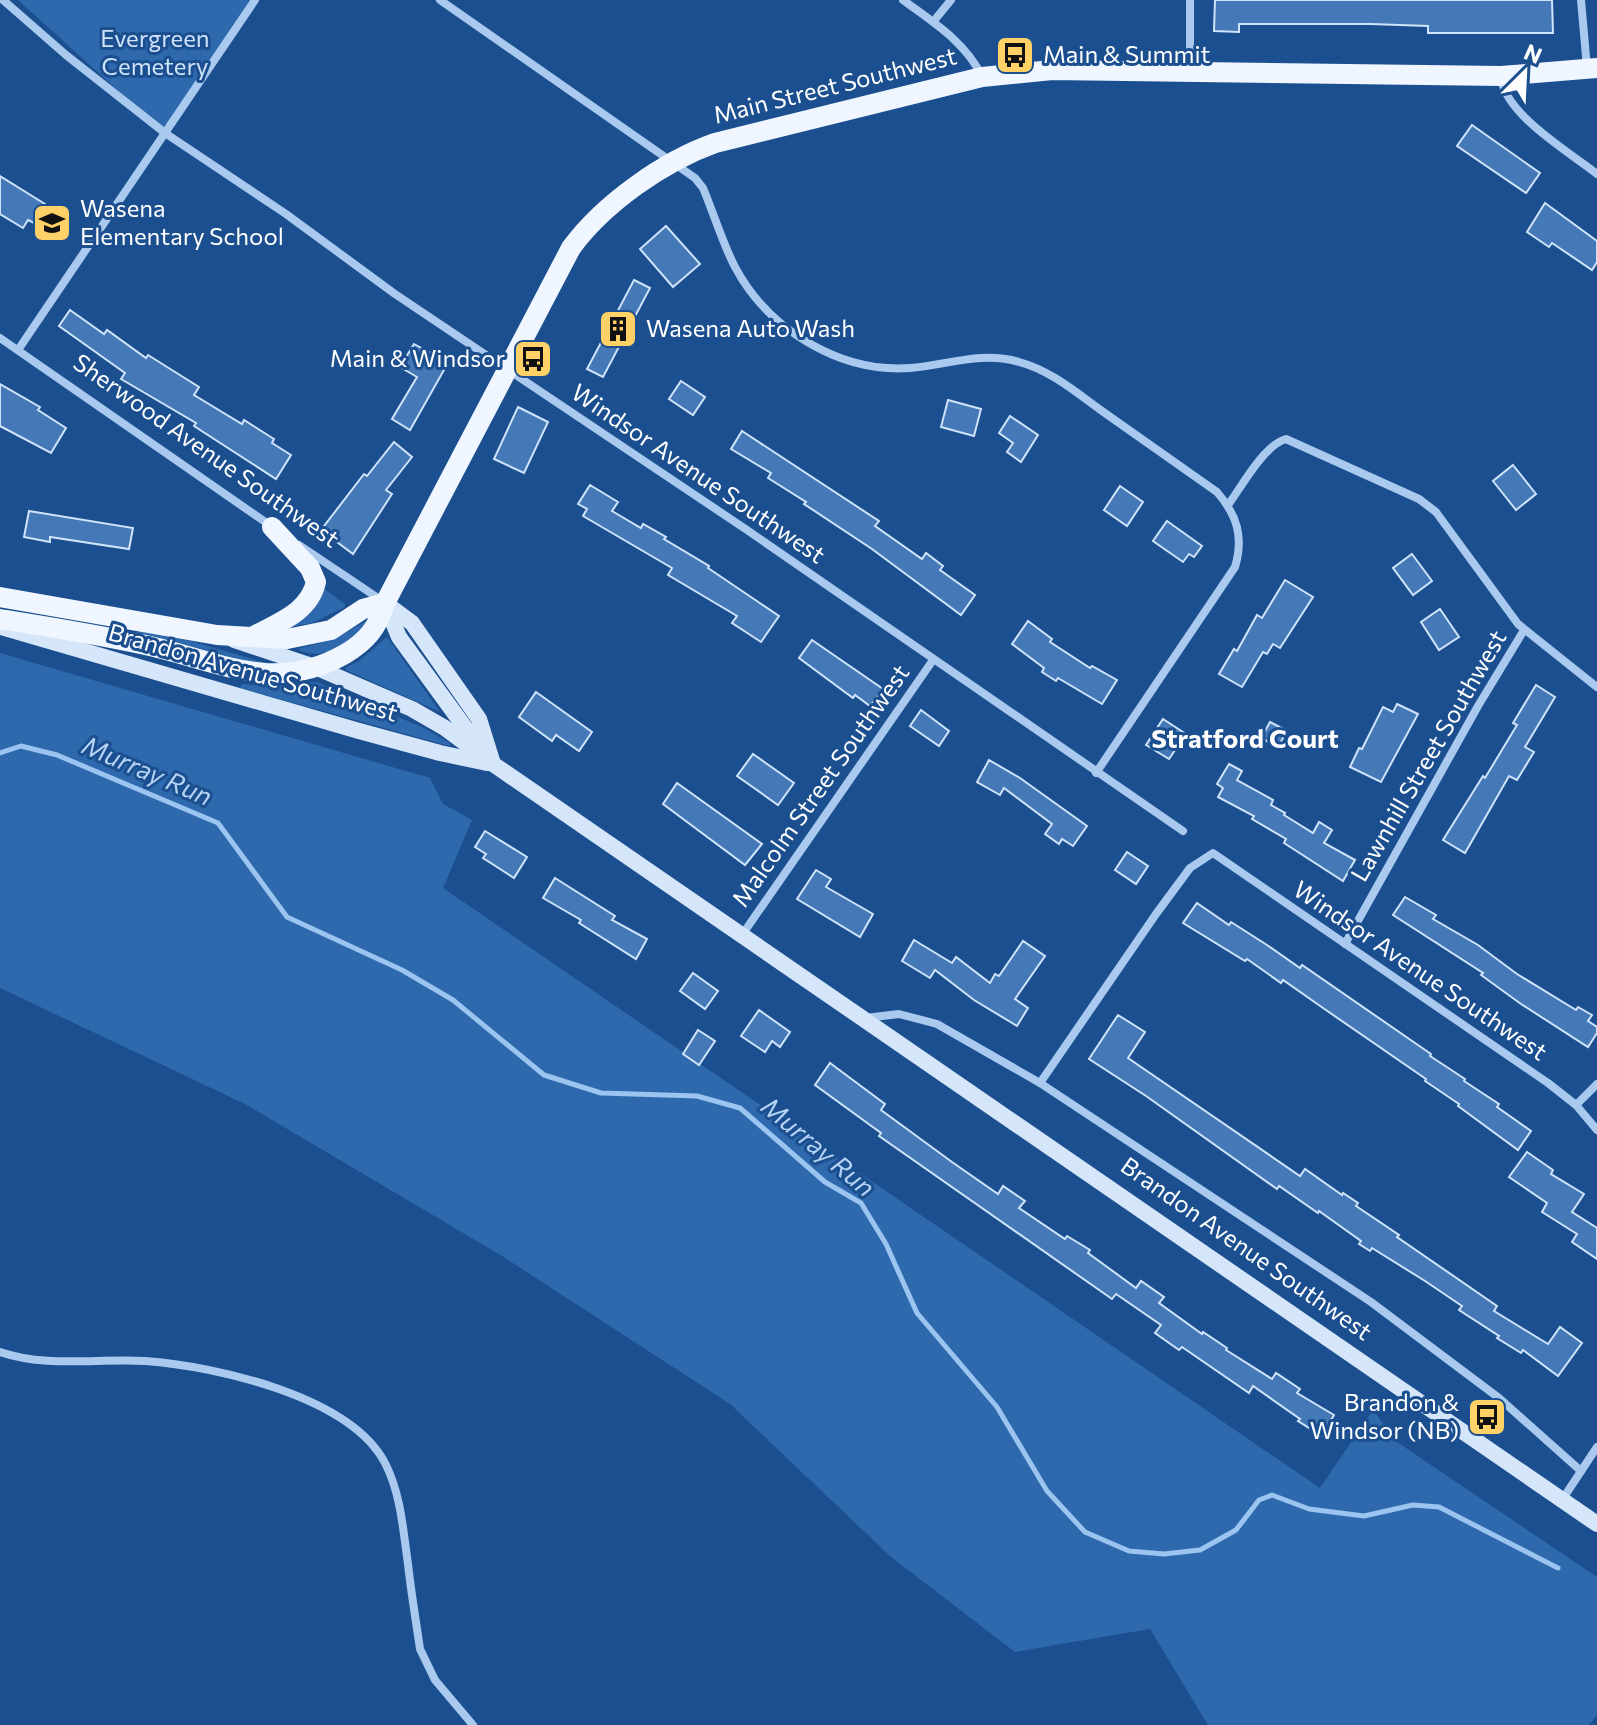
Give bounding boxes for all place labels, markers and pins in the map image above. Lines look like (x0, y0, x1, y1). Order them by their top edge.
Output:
bus stop icon: Main & Summit (994, 34, 1036, 76)
place label: Main & Summit (1043, 39, 1211, 68)
place label: Wasena Elementary School (80, 193, 284, 250)
school or university icon: Wasena Elementary School (31, 202, 73, 244)
building icon: Wasena Auto Wash (597, 308, 639, 350)
place label: Wasena Auto Wash (646, 313, 855, 342)
bus stop icon: Main & Windsor (512, 338, 554, 380)
place label: Main & Windsor (330, 343, 505, 372)
place label: Brandon & Windsor (NB) (1310, 1387, 1459, 1444)
bus stop icon: Brandon & Windsor (NB) (1466, 1396, 1508, 1438)

